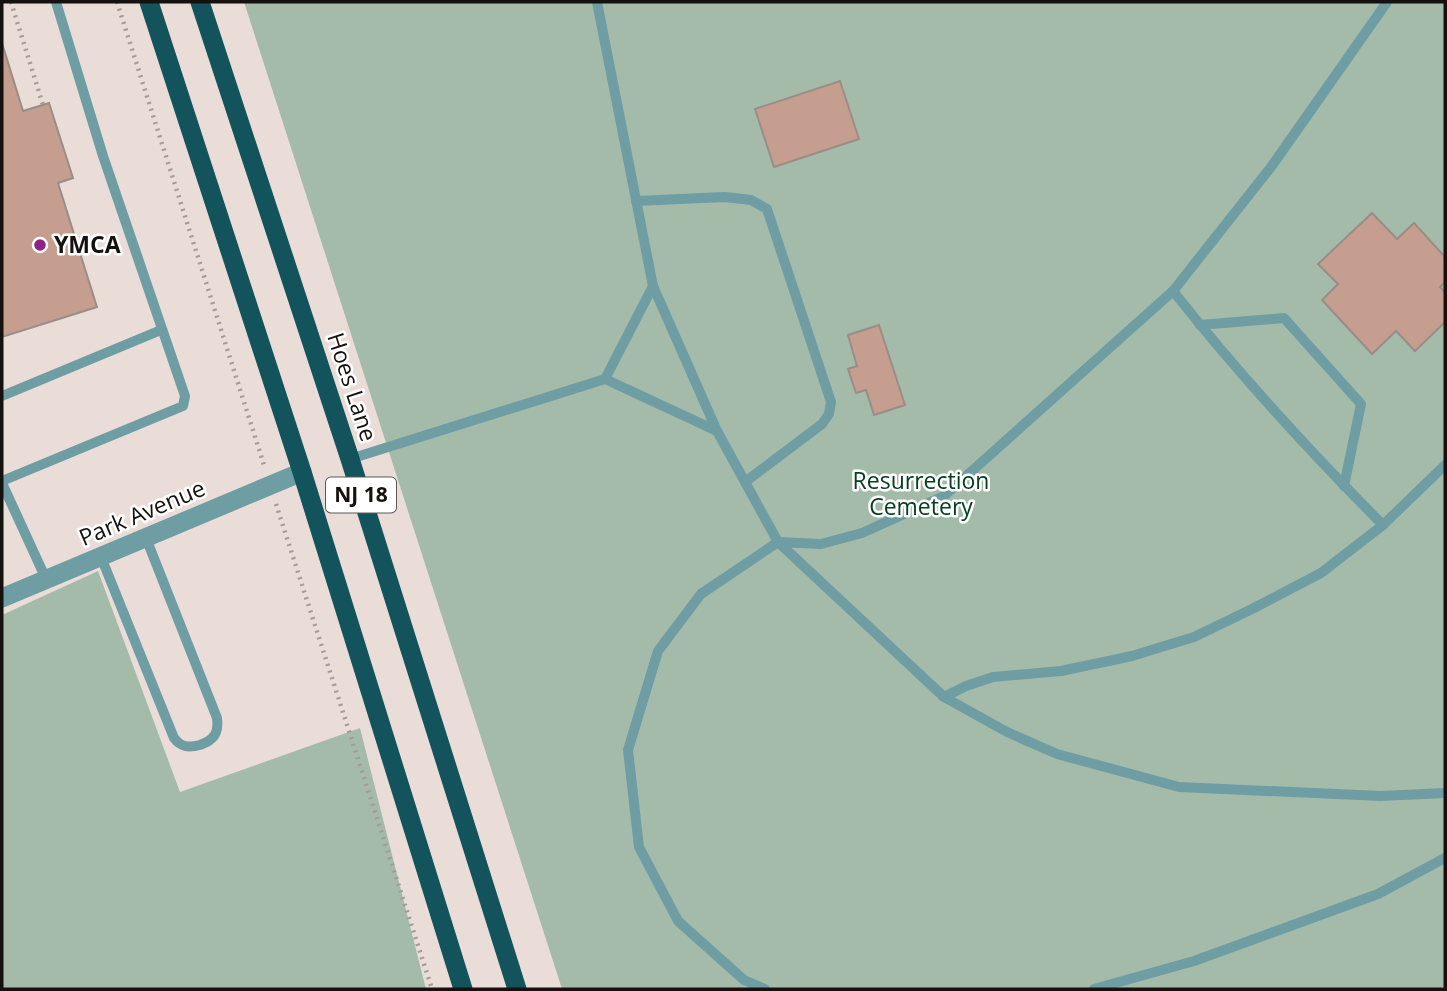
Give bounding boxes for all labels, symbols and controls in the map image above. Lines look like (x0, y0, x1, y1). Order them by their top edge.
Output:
place label: YMCA (54, 228, 121, 260)
marker: YMCA (32, 237, 48, 253)
street label: Hoes Lane (320, 328, 386, 445)
park label: Resurrection Cemetery (853, 464, 989, 522)
street label: Park Avenue (74, 471, 210, 553)
road number: NJ 18 (326, 477, 396, 512)

